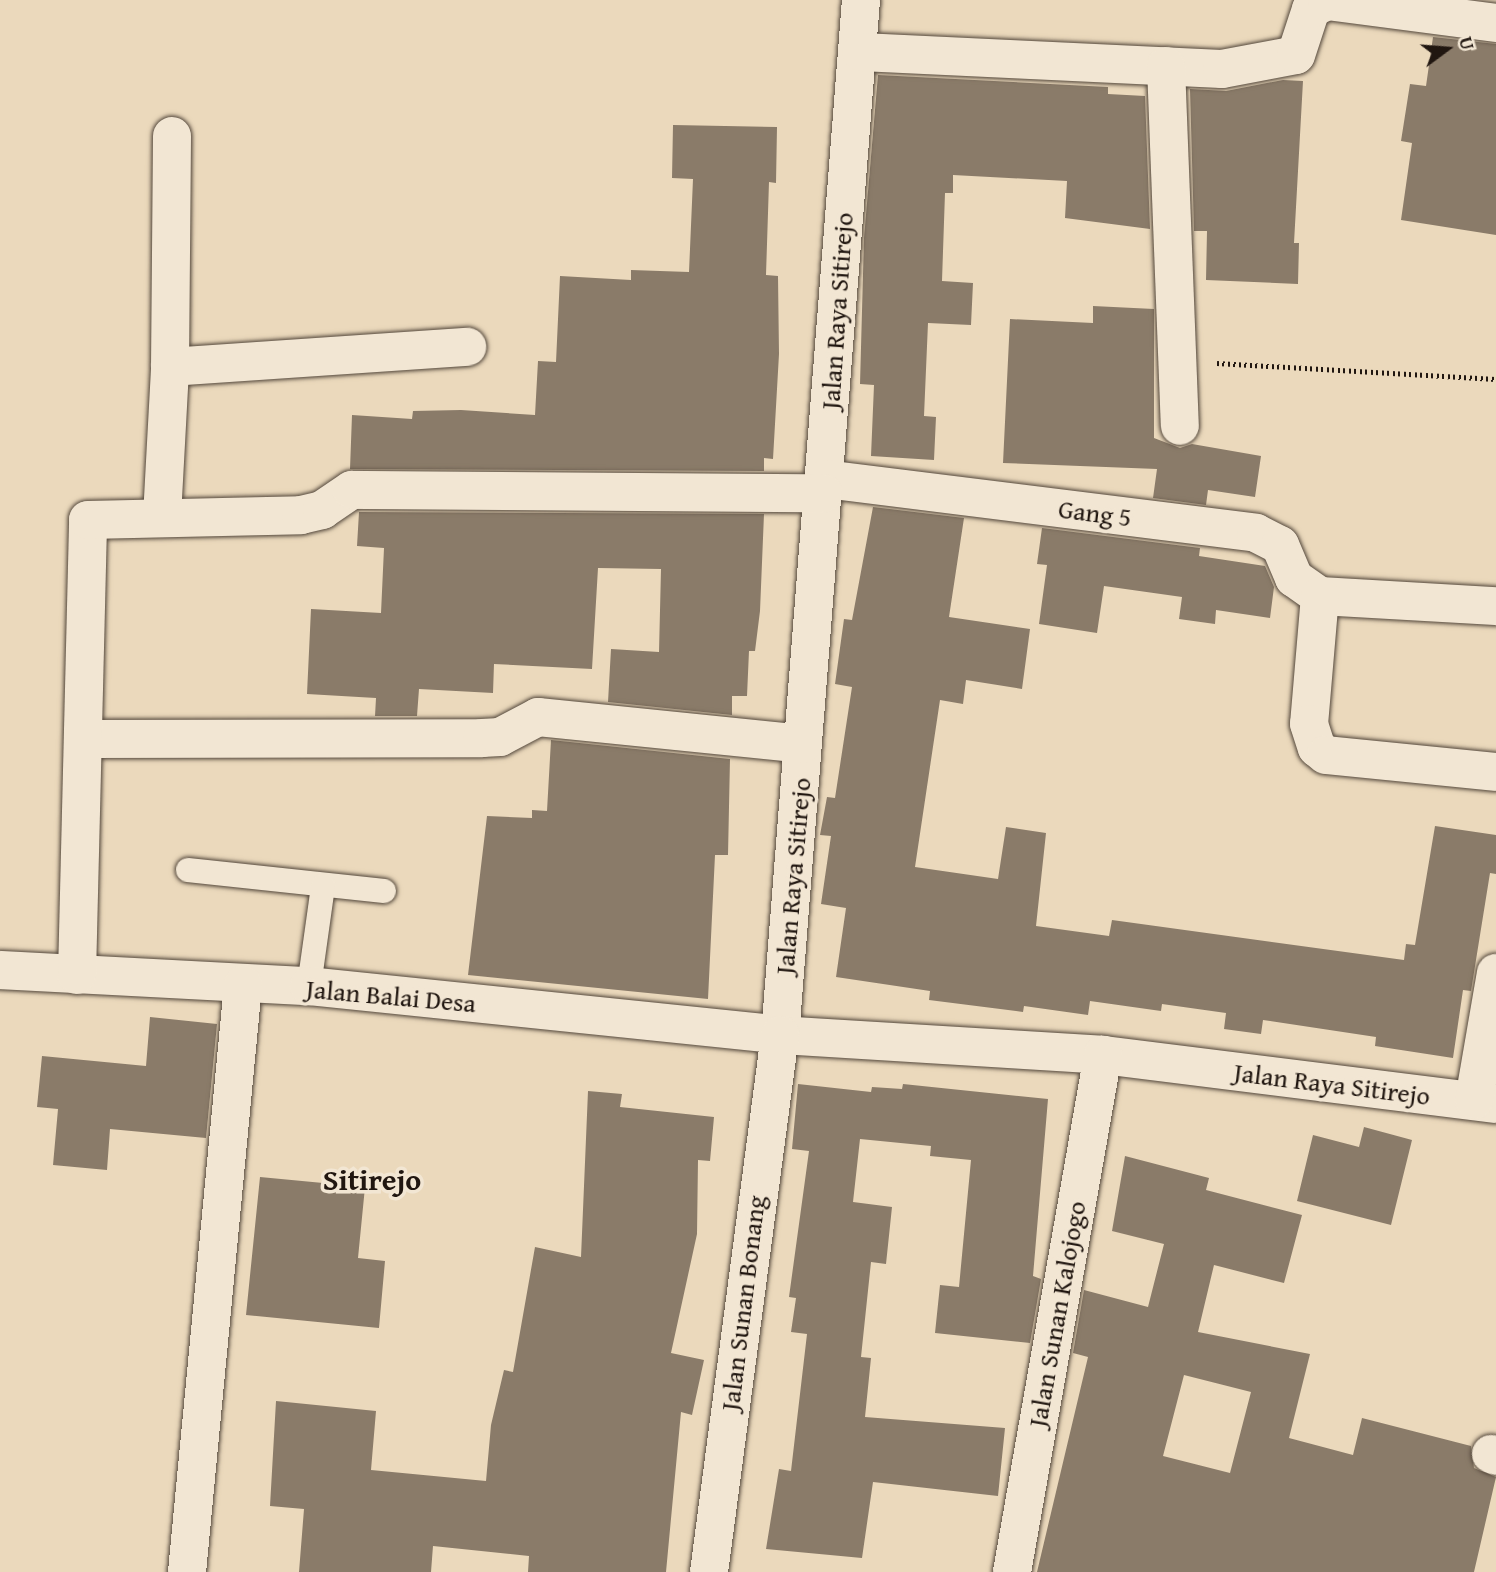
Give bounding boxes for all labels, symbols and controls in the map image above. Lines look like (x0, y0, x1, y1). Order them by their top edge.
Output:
north arrow (1412, 14, 1482, 84)
text: U (1452, 33, 1482, 53)
street label: Jalan Raya Sitirejo (815, 211, 859, 411)
street label: Gang 5 (1057, 493, 1133, 533)
street label: Jalan Raya Sitirejo (769, 776, 817, 976)
street label: Jalan Balai Desa (305, 973, 477, 1019)
street label: Jalan Raya Sitirejo (1232, 1056, 1432, 1112)
district label: Sitirejo (323, 1161, 421, 1197)
street label: Jalan Sunan Bonang (714, 1194, 772, 1412)
street label: Jalan Sunan Kalojogo (1022, 1199, 1092, 1429)

